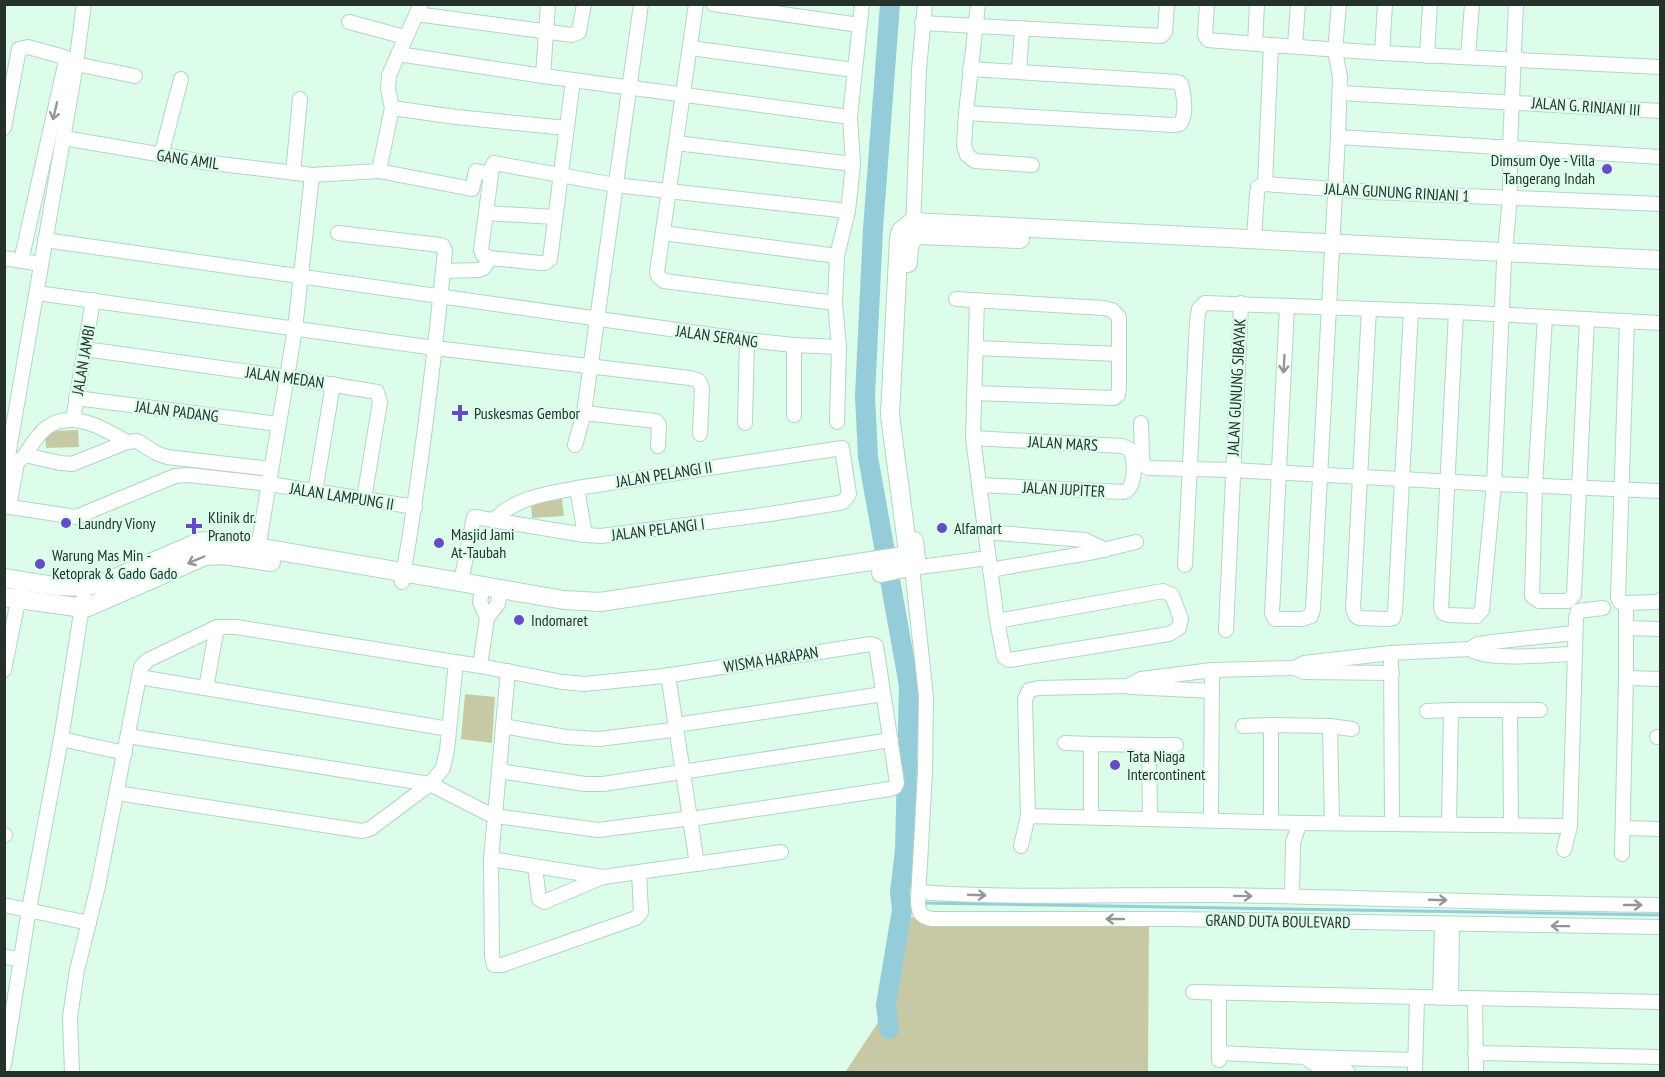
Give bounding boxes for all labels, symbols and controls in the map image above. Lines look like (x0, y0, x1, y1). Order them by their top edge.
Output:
street label: JALAN G. RINJANI III (1530, 92, 1641, 120)
one-way arrow (49, 101, 60, 120)
street label: GANG AMIL (155, 145, 221, 173)
place label: Dimsum Oye - Villa Tangerang Indah (1491, 150, 1595, 188)
marker: Dimsum Oye - Villa Tangerang Indah (1600, 162, 1614, 176)
street label: JALAN GUNUNG RINJANI 1 (1323, 178, 1470, 206)
street label: JALAN GUNUNG SIBAYAK (1222, 318, 1250, 457)
street label: JALAN SERANG (674, 320, 760, 352)
street label: JALAN JAMBI (67, 323, 99, 397)
one-way arrow (1278, 354, 1289, 374)
street label: JALAN MEDAN (243, 361, 326, 392)
street label: JALAN PADANG (133, 396, 220, 426)
place label: Puskesmas Gembor (474, 403, 581, 423)
marker: Puskesmas Gembor (451, 404, 469, 422)
street label: JALAN MARS (1027, 431, 1099, 455)
street label: JALAN PELANGI II (613, 457, 714, 492)
street label: JALAN JUPITER (1021, 477, 1106, 501)
street label: JALAN LAMPUNG II (288, 478, 395, 514)
place label: Klinik dr. Pranoto (208, 507, 256, 545)
place label: Laundry Viony (78, 513, 156, 533)
street label: JALAN PELANGI I (609, 513, 706, 545)
marker: Laundry Viony (59, 516, 73, 530)
marker: Klinik dr. Pranoto (185, 517, 203, 535)
place label: Alfamart (954, 518, 1002, 538)
marker: Alfamart (935, 521, 949, 535)
place label: Masjid Jami At-Taubah (451, 524, 514, 562)
marker: Masjid Jami At-Taubah (432, 536, 446, 550)
place label: Warung Mas Min - Ketoprak & Gado Gado (52, 545, 178, 583)
one-way arrow (187, 555, 206, 566)
marker: Warung Mas Min - Ketoprak & Gado Gado (33, 557, 47, 571)
place label: Indomaret (531, 610, 588, 630)
marker: Indomaret (512, 613, 526, 627)
street label: WISMA HARAPAN (722, 642, 820, 676)
place label: Tata Niaga Intercontinent (1127, 746, 1206, 784)
marker: Tata Niaga Intercontinent (1108, 758, 1122, 772)
one-way arrow (967, 890, 986, 901)
one-way arrow (1232, 890, 1252, 901)
one-way arrow (1427, 895, 1447, 906)
one-way arrow (1622, 899, 1642, 911)
street label: GRAND DUTA BOULEVARD (1205, 910, 1351, 932)
one-way arrow (1106, 913, 1126, 925)
one-way arrow (1551, 920, 1571, 932)

